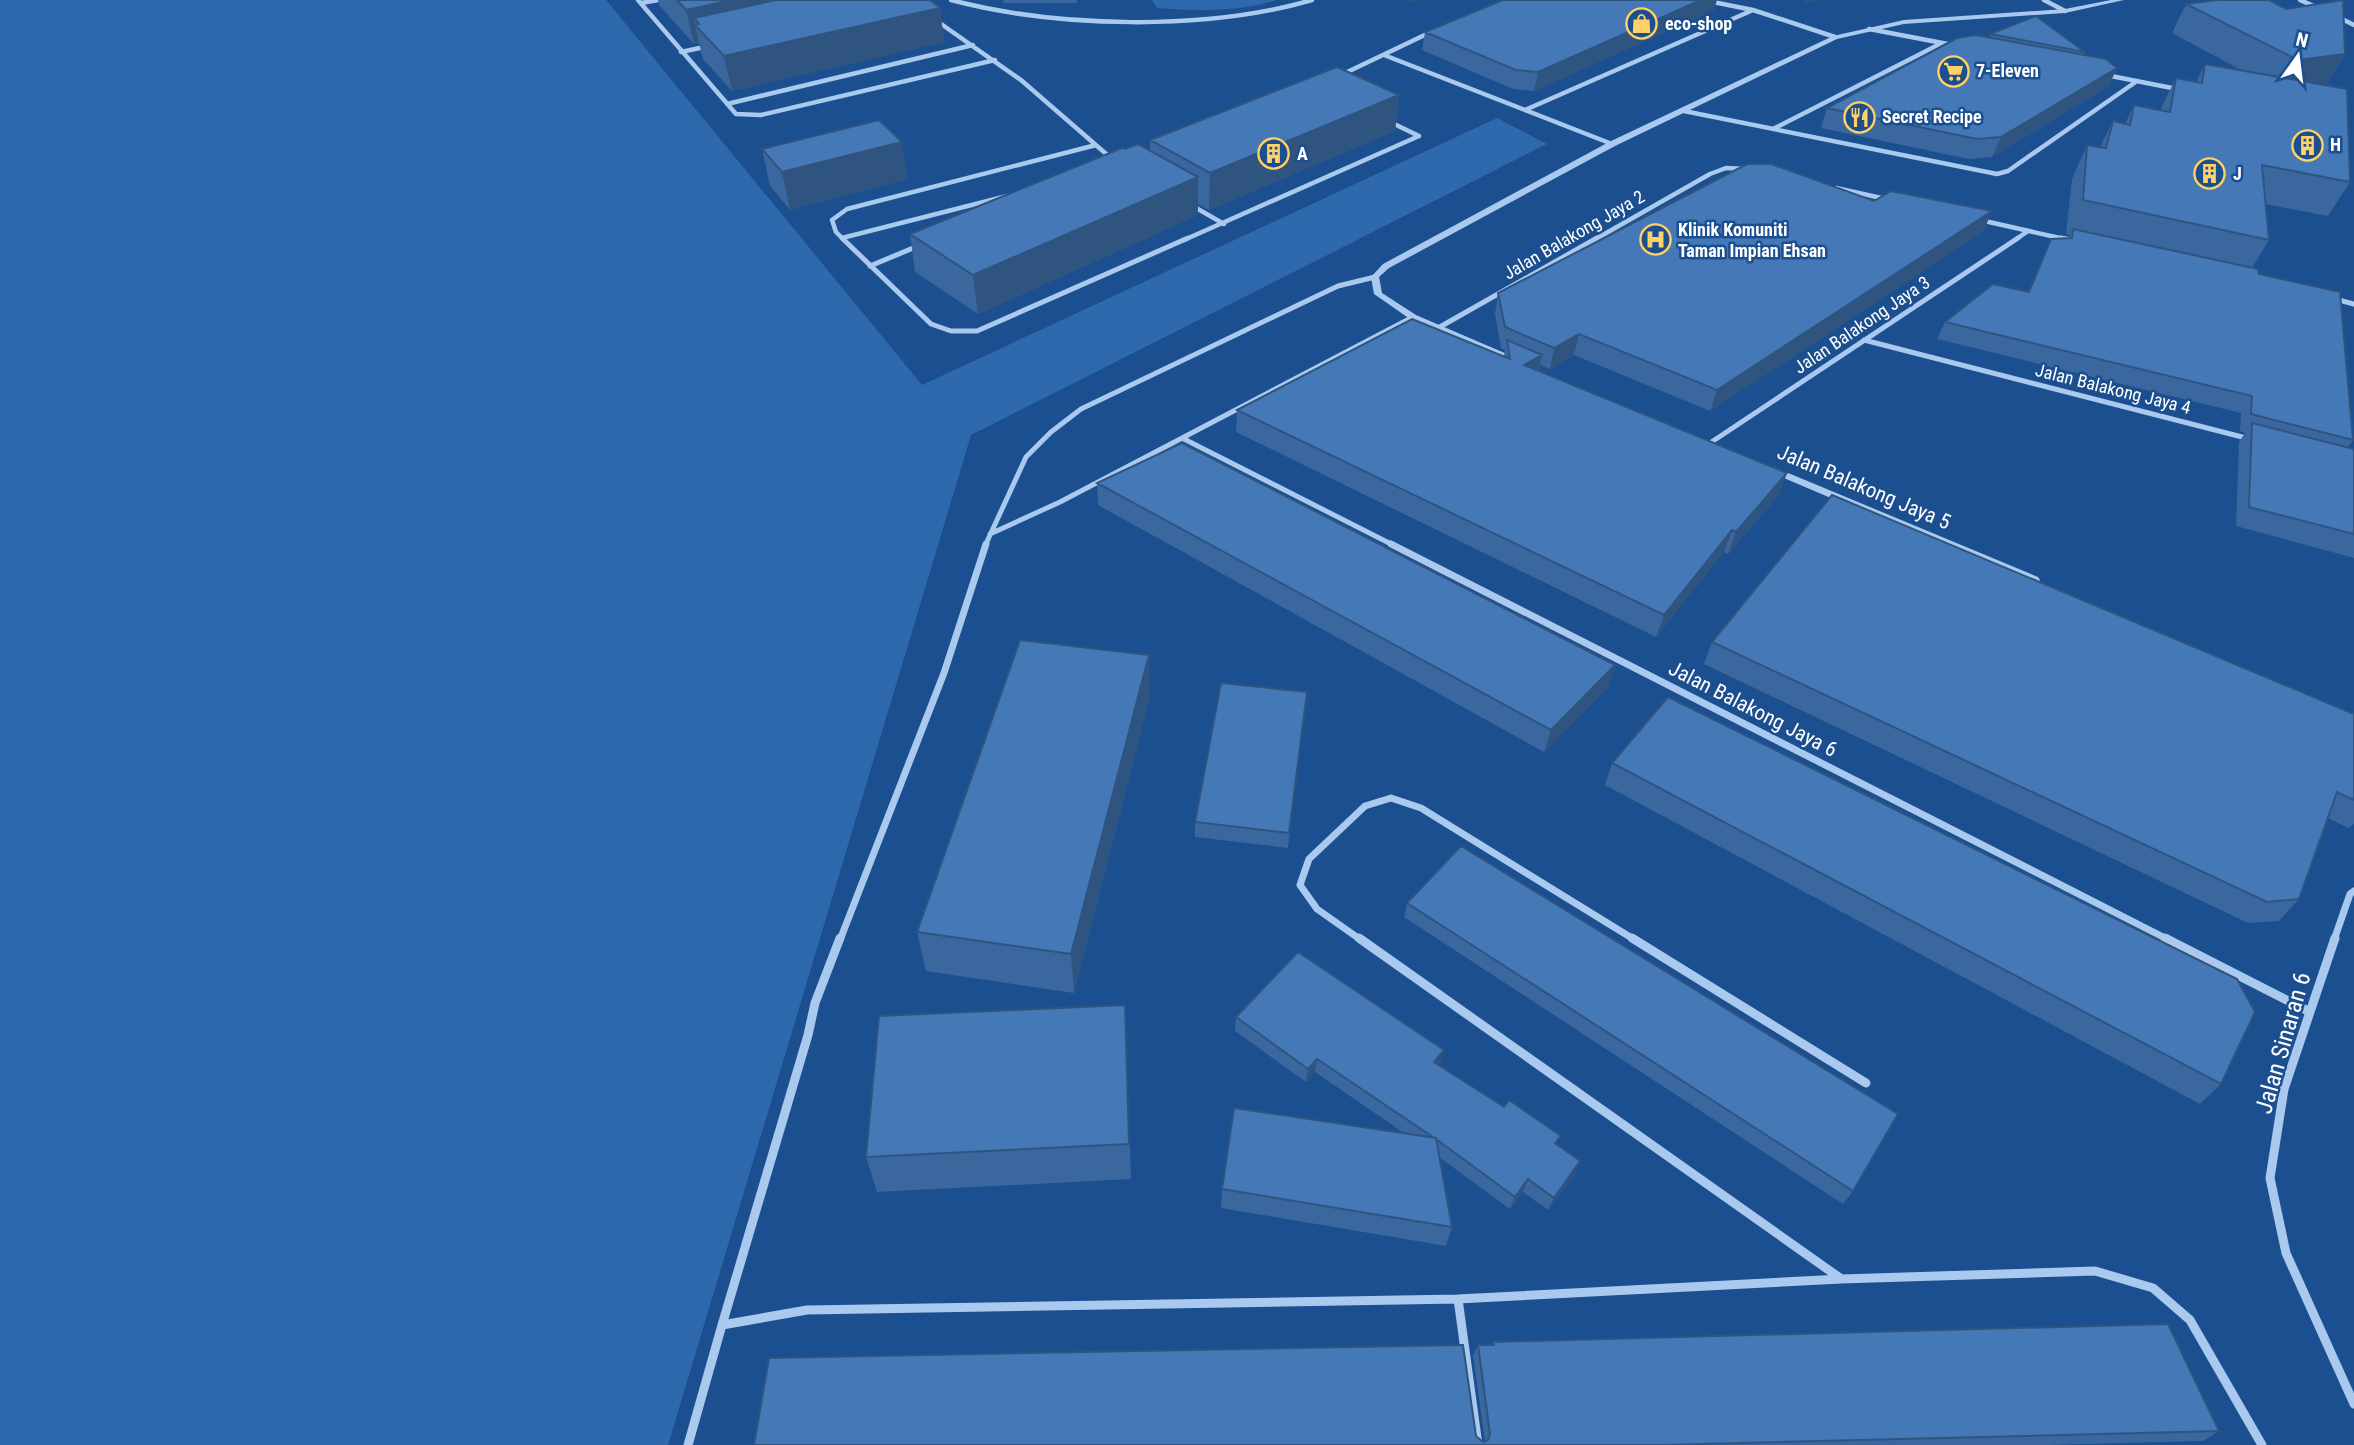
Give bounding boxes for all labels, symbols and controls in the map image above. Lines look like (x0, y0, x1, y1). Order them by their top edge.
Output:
shop icon: eco-shop (1625, 7, 1659, 41)
place label: eco-shop (1665, 13, 1732, 34)
north arrow (2263, 21, 2333, 91)
text: N (2294, 27, 2310, 53)
supermarket icon: 7-Eleven (1936, 54, 1970, 88)
place label: 7-Eleven (1976, 60, 2039, 81)
restaurant icon: Secret Recipe (1842, 100, 1876, 134)
place label: Secret Recipe (1882, 106, 1982, 127)
building icon: H (2290, 128, 2324, 162)
place label: H (2330, 134, 2341, 155)
building icon: A (1257, 137, 1291, 171)
place label: A (1297, 143, 1308, 164)
building icon: J (2193, 157, 2227, 191)
place label: J (2233, 163, 2242, 184)
street label: Jalan Balakong Jaya 2 (1500, 186, 1648, 283)
place label: Klinik Komuniti Taman Impian Ehsan (1678, 219, 1826, 261)
hospital icon: Klinik Komuniti Taman Impian Ehsan (1638, 223, 1672, 257)
street label: Jalan Balakong Jaya 3 (1790, 271, 1934, 378)
street label: Jalan Balakong Jaya 4 (2033, 359, 2193, 418)
street label: Jalan Balakong Jaya 5 (1774, 440, 1954, 534)
street label: Jalan Balakong Jaya 6 (1665, 656, 1841, 762)
street label: Jalan Sinaran 6 (2249, 969, 2317, 1117)

